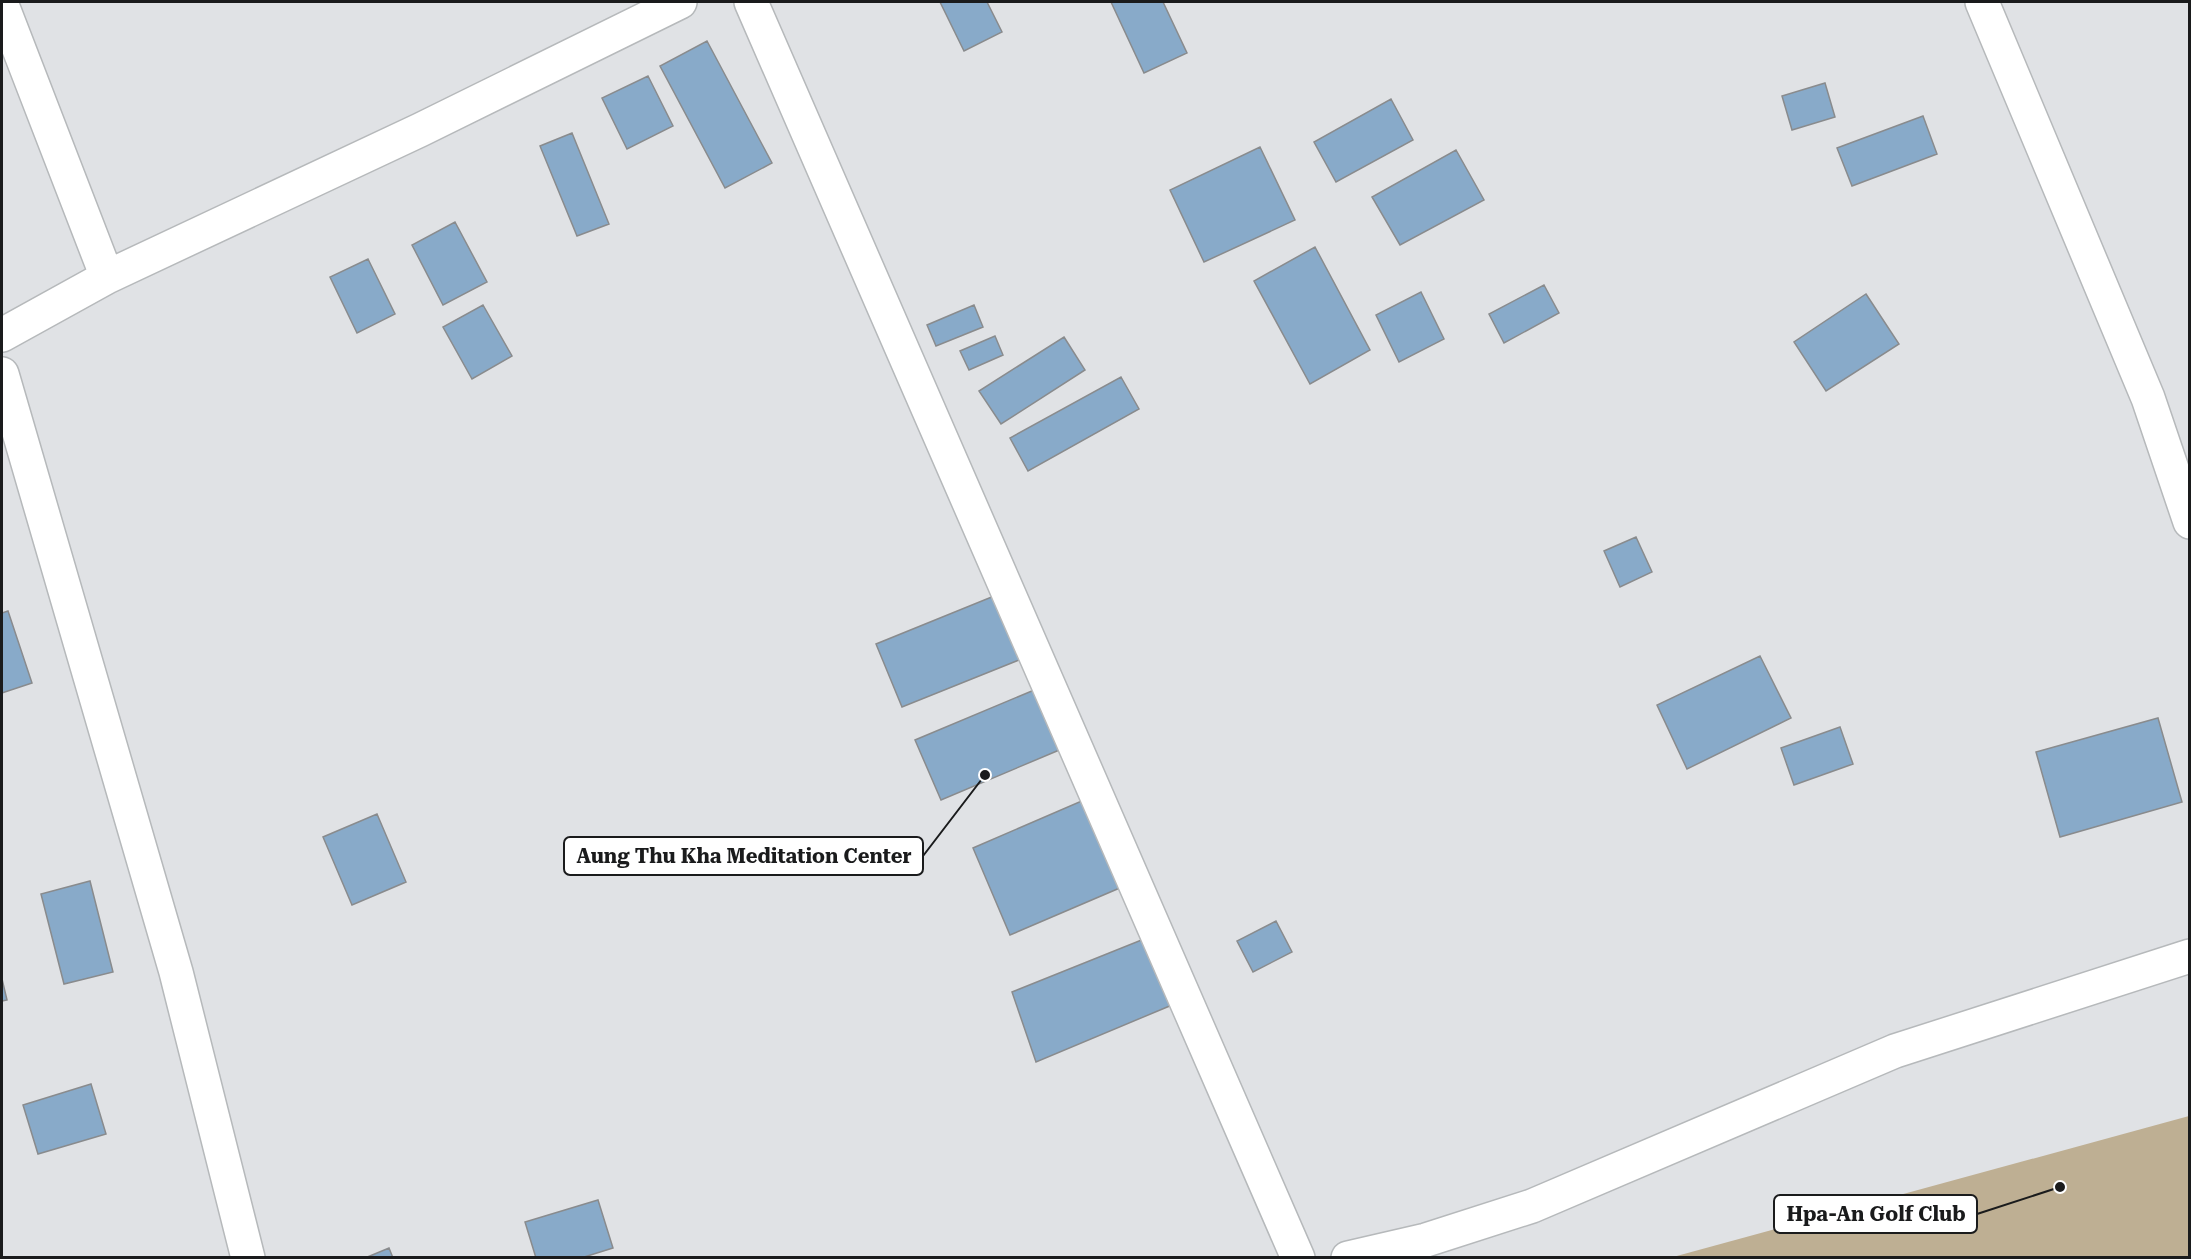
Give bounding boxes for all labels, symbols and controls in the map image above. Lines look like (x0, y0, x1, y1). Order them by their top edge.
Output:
callout: Aung Thu Kha Meditation Center (564, 837, 923, 875)
text: Aung Thu Kha Meditation Center (576, 844, 912, 868)
callout: Hpa-An Golf Club (1774, 1195, 1977, 1233)
text: Hpa-An Golf Club (1786, 1202, 1966, 1226)

